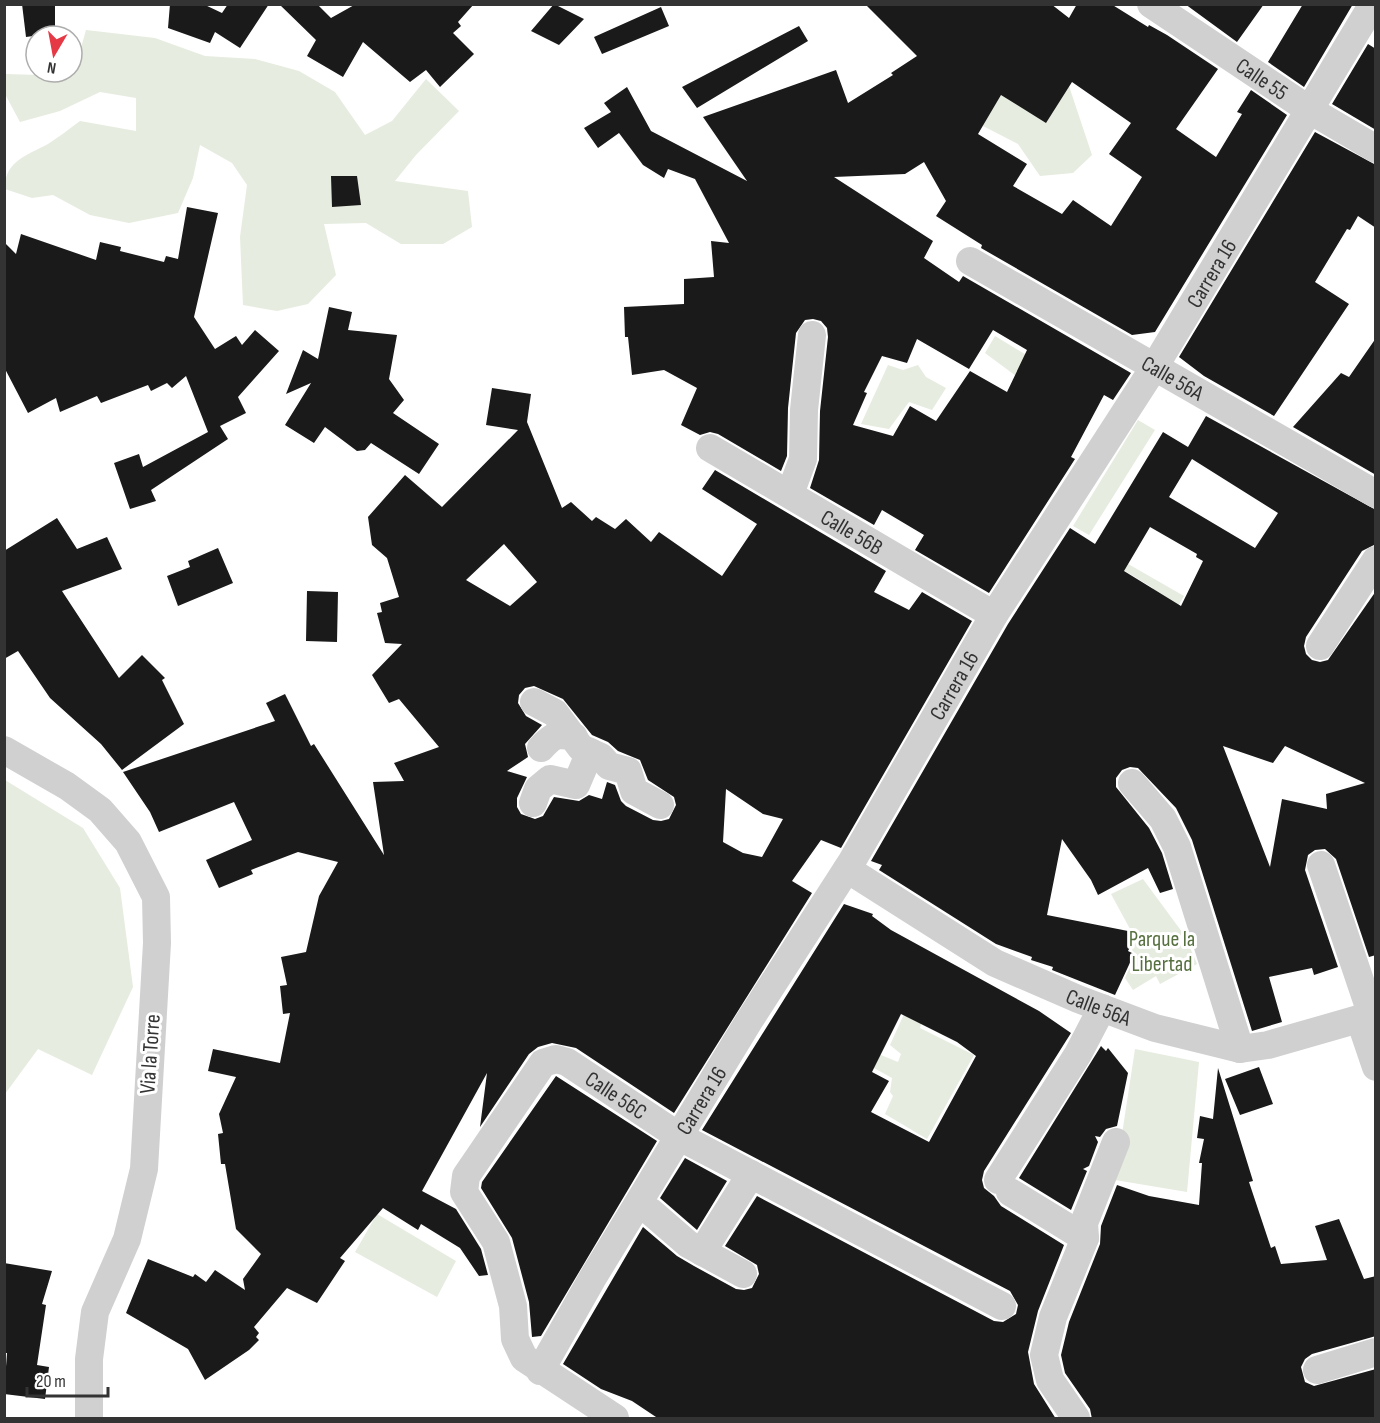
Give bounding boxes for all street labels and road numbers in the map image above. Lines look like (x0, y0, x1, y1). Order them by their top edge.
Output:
street label: Calle 55 (1230, 53, 1293, 107)
street label: Carrera 16 (1181, 235, 1243, 313)
street label: Calle 56A (1136, 350, 1209, 407)
street label: Calle 56B (815, 504, 887, 562)
street label: Carrera 16 (924, 647, 985, 725)
street label: Calle 56A (1062, 983, 1135, 1033)
street label: Via la Torre (134, 1013, 167, 1095)
street label: Carrera 16 (671, 1062, 733, 1140)
street label: Calle 56C (580, 1066, 652, 1126)

